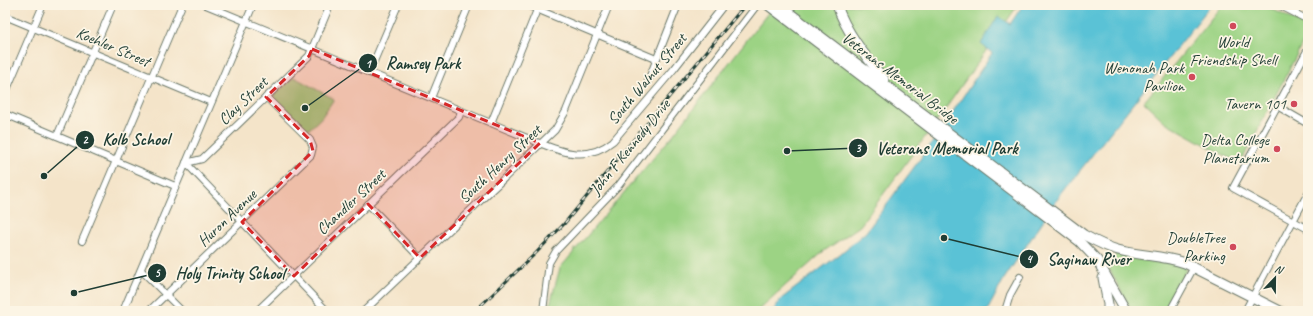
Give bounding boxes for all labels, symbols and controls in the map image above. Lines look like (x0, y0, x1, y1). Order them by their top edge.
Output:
marker: World Friendship Shell (1228, 21, 1238, 31)
street label: Koehler Street (73, 23, 155, 72)
street label: South Walnut Street (603, 28, 692, 129)
street label: Veterans Memorial Bridge (838, 28, 964, 129)
place label: World Friendship Shell (1190, 32, 1279, 70)
callout: Ramsey Park (358, 49, 469, 78)
text: Ramsey Park (386, 53, 462, 74)
text: 1 (365, 56, 372, 72)
place label: Wenonah Park Pavilion (1104, 58, 1185, 96)
street label: Clay Street (214, 71, 273, 129)
marker: Wenonah Park Pavilion (1187, 72, 1197, 82)
street label: John F Kennedy Drive (585, 94, 676, 200)
place label: Tavern 101 (1225, 94, 1287, 114)
marker: Tavern 101 (1289, 99, 1299, 109)
street label: South Henry Street (454, 119, 547, 208)
callout: Kolb School (75, 125, 177, 154)
text: Kolb School (103, 129, 172, 150)
place label: Delta College Planetarium (1201, 130, 1271, 168)
text: 2 (82, 132, 89, 148)
callout: Veterans Memorial Park (848, 133, 1025, 162)
text: Veterans Memorial Park (876, 138, 1019, 159)
text: 3 (855, 140, 862, 156)
marker: Delta College Planetarium (1272, 144, 1282, 154)
street label: Chandler Street (312, 164, 391, 239)
street label: Huron Avenue (193, 184, 262, 251)
place label: DoubleTree Parking (1167, 228, 1227, 266)
marker: DoubleTree Parking (1228, 242, 1238, 252)
callout: Saginaw River (1019, 244, 1139, 273)
text: Saginaw River (1047, 249, 1133, 270)
text: 4 (1026, 251, 1033, 267)
callout: Holy Trinity School (147, 258, 292, 287)
north arrow (1255, 258, 1295, 298)
text: N (1273, 261, 1287, 277)
text: Holy Trinity School (175, 263, 287, 284)
text: 5 (154, 265, 161, 281)

